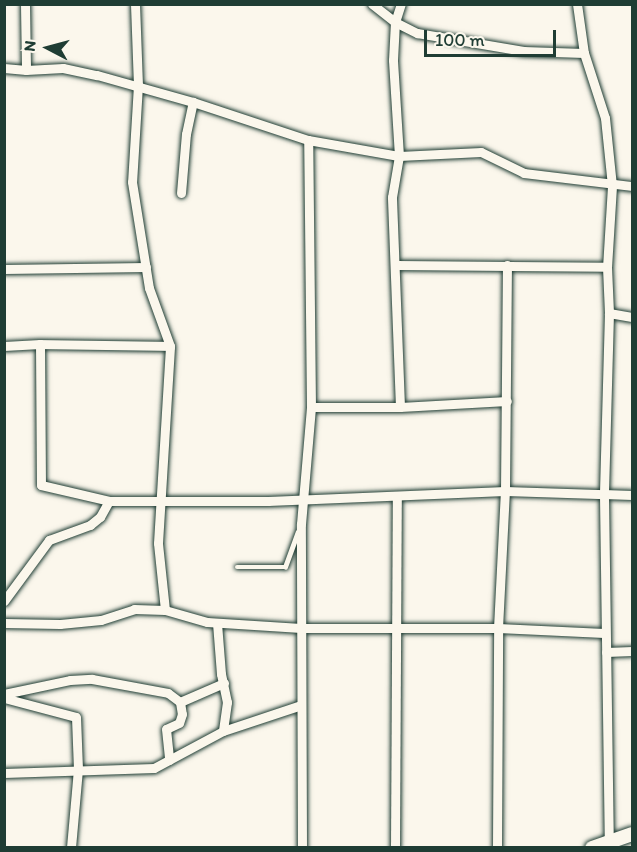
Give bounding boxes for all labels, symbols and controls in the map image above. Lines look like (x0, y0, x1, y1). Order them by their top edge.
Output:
north arrow (18, 18, 78, 78)
scale bar (427, 18, 559, 56)
text: 100 m (435, 29, 485, 51)
text: N (20, 40, 40, 52)

